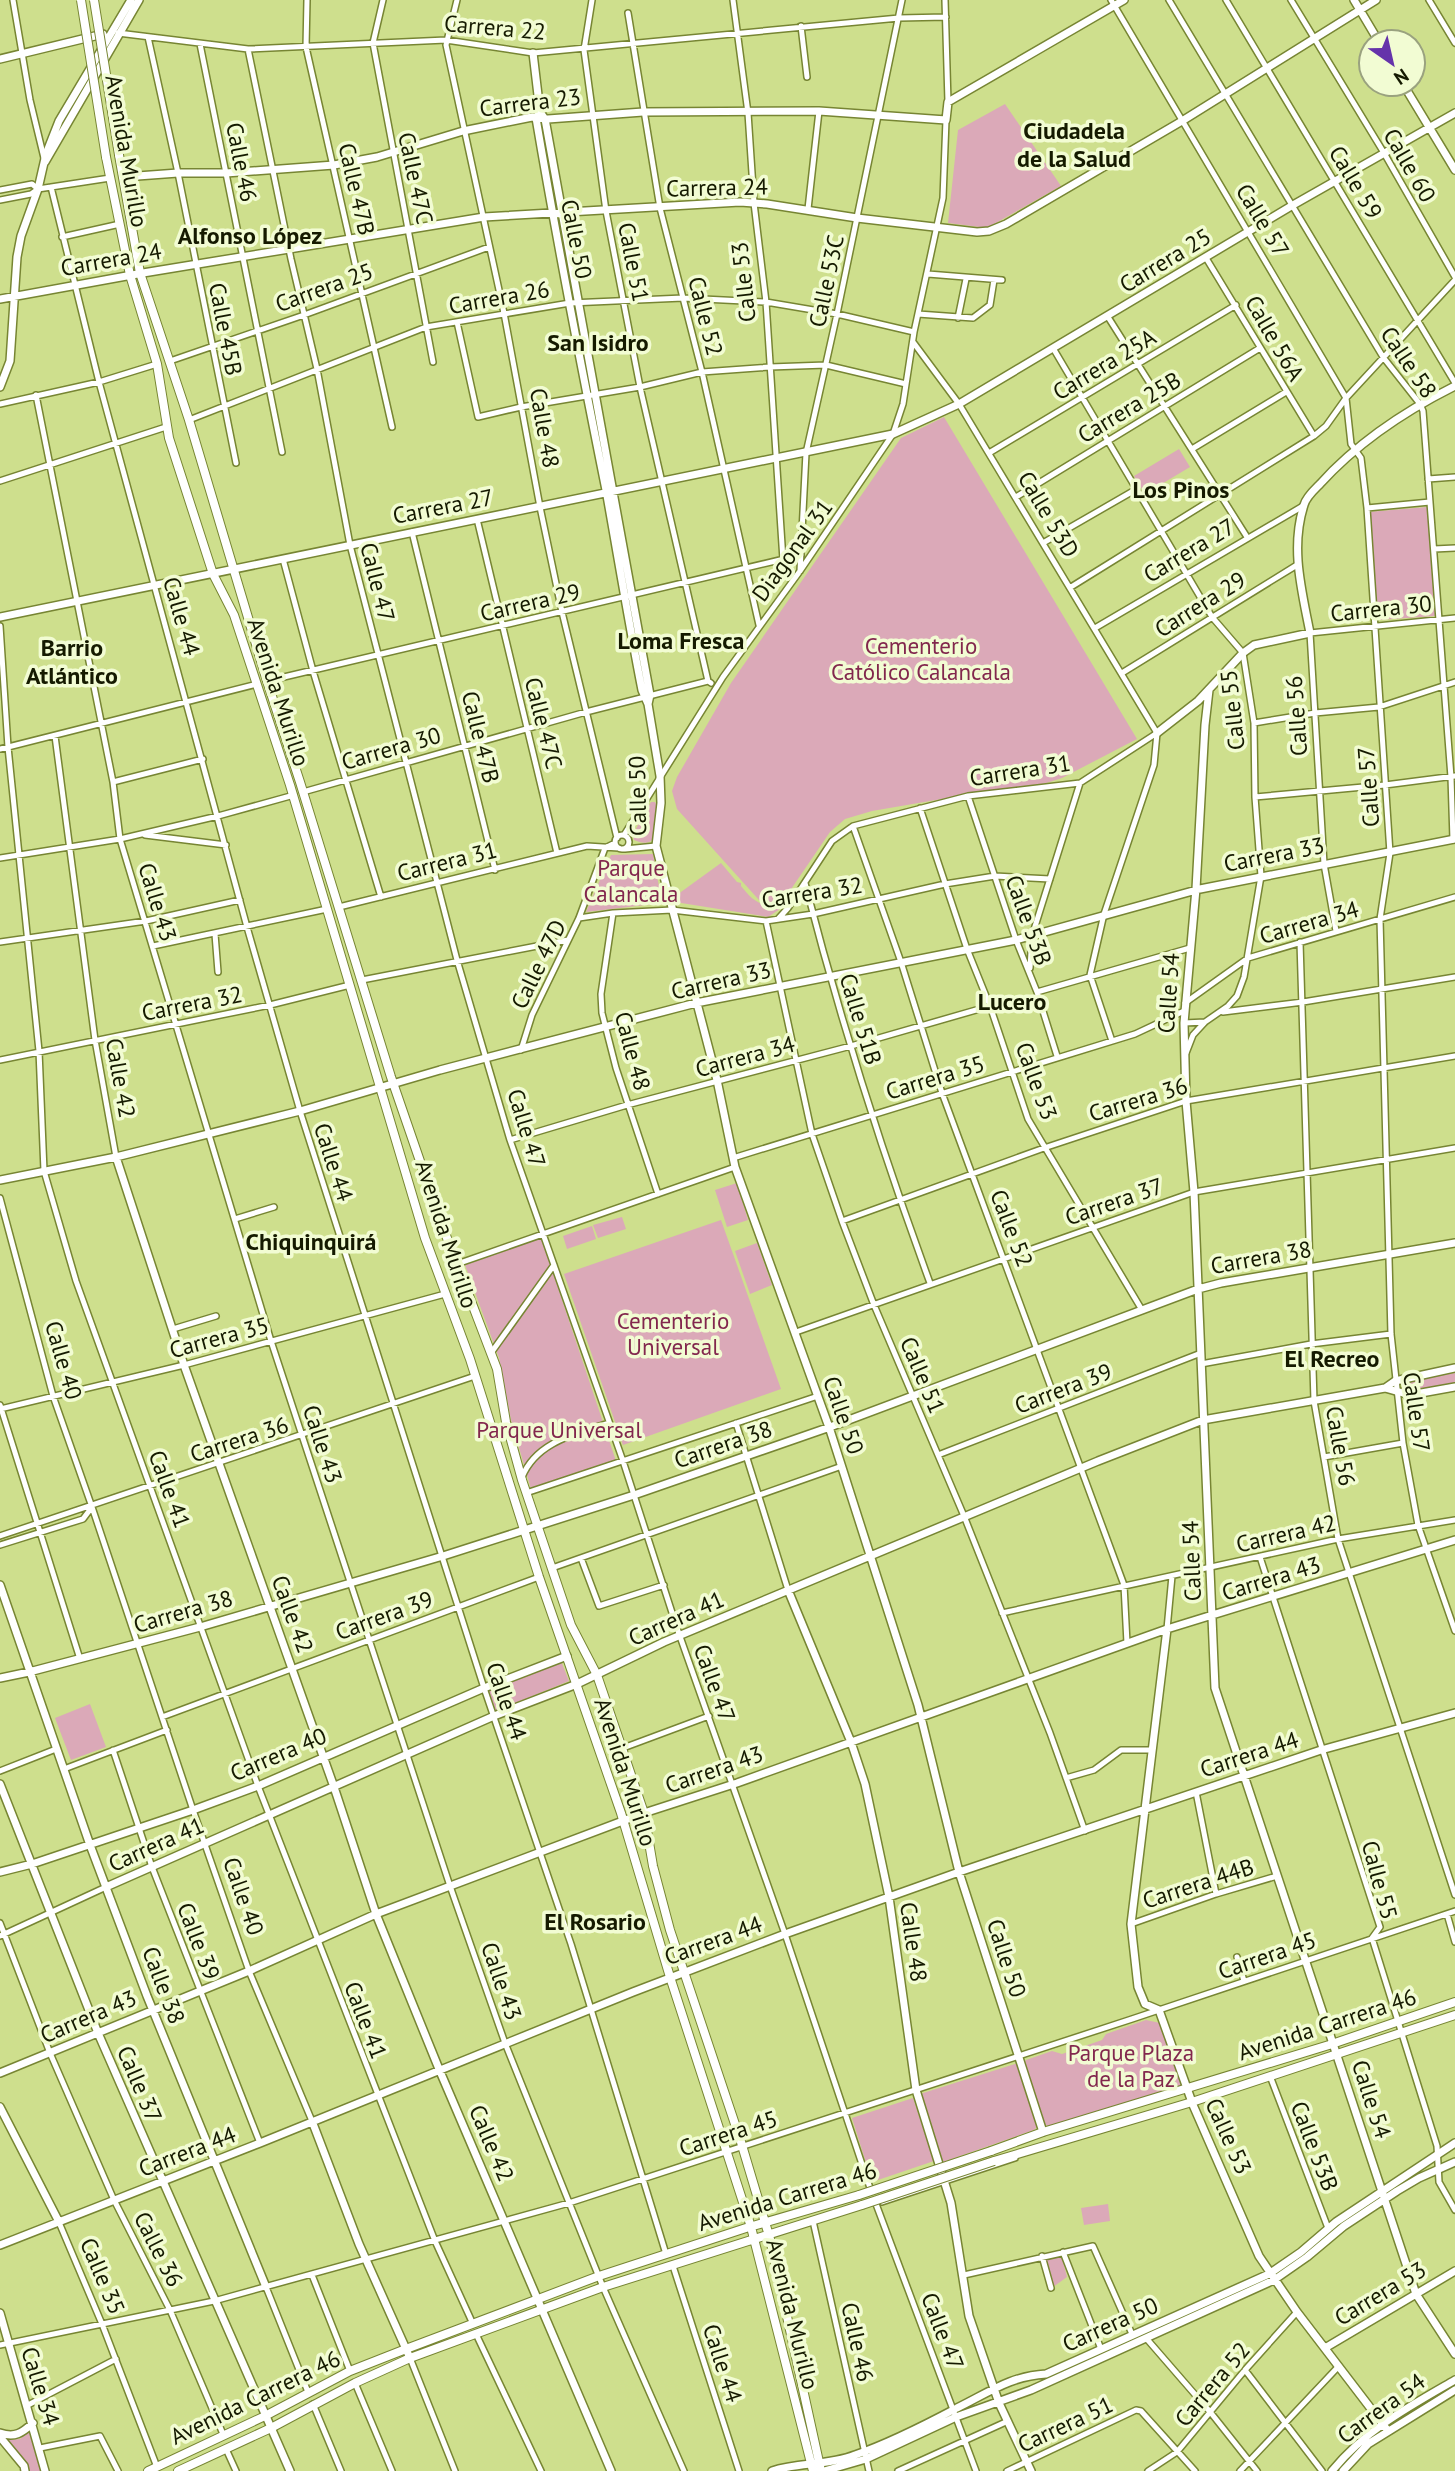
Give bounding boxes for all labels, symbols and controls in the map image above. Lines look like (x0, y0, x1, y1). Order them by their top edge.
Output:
street label: Carrera 22 (443, 8, 547, 46)
north arrow (1357, 28, 1427, 98)
text: N (1390, 64, 1413, 91)
street label: Avenida Murillo (99, 73, 155, 229)
street label: Carrera 23 (478, 81, 582, 123)
district label: Ciudadela de la Salud (1017, 115, 1131, 174)
street label: Calle 46 (220, 120, 264, 204)
street label: Calle 60 (1377, 123, 1443, 207)
street label: Calle 47C (392, 129, 440, 227)
street label: Calle 47B (332, 140, 382, 238)
street label: Calle 59 (1323, 140, 1389, 224)
street label: Carrera 24 (666, 172, 769, 202)
street label: Calle 57 (1230, 178, 1296, 262)
street label: Calle 50 (555, 197, 599, 281)
district label: Alfonso López (178, 220, 322, 251)
street label: Calle 51 (612, 220, 656, 304)
street label: Carrera 25 (1114, 221, 1216, 299)
street label: Calle 53C (802, 232, 850, 330)
street label: Carrera 24 (58, 236, 164, 282)
street label: Calle 53 (724, 240, 762, 324)
street label: Carrera 25 (271, 256, 377, 318)
street label: Calle 52 (682, 273, 730, 359)
street label: Carrera 26 (446, 274, 552, 320)
street label: Calle 45B (203, 280, 249, 378)
street label: Calle 56A (1239, 290, 1311, 386)
street label: Calle 58 (1374, 321, 1444, 403)
street label: Carrera 25A (1047, 322, 1161, 406)
district label: San Isidro (547, 327, 649, 358)
street label: Carrera 25B (1072, 365, 1186, 449)
street label: Calle 48 (524, 386, 566, 470)
street label: Calle 53D (1012, 466, 1086, 562)
district label: Los Pinos (1133, 474, 1229, 505)
street label: Carrera 27 (390, 482, 496, 530)
street label: Diagonal 31 (745, 493, 839, 607)
street label: Carrera 27 (1138, 511, 1240, 589)
street label: Calle 47 (354, 539, 402, 625)
street label: Carrera 29 (1149, 565, 1251, 643)
street label: Calle 44 (157, 573, 207, 659)
street label: Carrera 29 (477, 576, 583, 628)
street label: Carrera 30 (1329, 588, 1433, 628)
street label: Avenida Murillo (241, 614, 317, 770)
district label: Loma Fresca (618, 625, 744, 656)
park label: Cementerio Católico Calancala (831, 631, 1011, 686)
district label: Barrio Atlántico (26, 632, 118, 691)
street label: Calle 55 (1213, 668, 1251, 752)
street label: Calle 47C (519, 674, 569, 772)
street label: Calle 56 (1279, 675, 1313, 757)
street label: Calle 47B (456, 688, 506, 786)
street label: Carrera 30 (338, 720, 444, 776)
street label: Calle 57 (1351, 746, 1385, 828)
street label: Carrera 31 (967, 748, 1073, 792)
street label: Calle 50 (622, 756, 652, 836)
street label: Carrera 33 (1221, 830, 1327, 878)
street label: Carrera 31 (394, 835, 500, 887)
park label: Parque Calancala (584, 853, 678, 908)
street label: Calle 43 (132, 859, 184, 945)
street label: Carrera 32 (759, 870, 865, 914)
street label: Calle 53B (999, 871, 1059, 969)
street label: Carrera 34 (1256, 894, 1362, 950)
street label: Calle 47D (504, 915, 572, 1013)
street label: Calle 54 (1151, 951, 1185, 1034)
street label: Carrera 33 (668, 954, 774, 1006)
street label: Calle 51B (833, 970, 889, 1068)
street label: Carrera 32 (139, 979, 245, 1027)
district label: Lucero (978, 986, 1046, 1017)
street label: Calle 48 (609, 1008, 657, 1094)
street label: Carrera 34 (692, 1029, 798, 1083)
street label: Calle 42 (100, 1036, 142, 1120)
street label: Calle 53 (1010, 1038, 1064, 1124)
street label: Carrera 35 (882, 1048, 988, 1106)
street label: Carrera 36 (1085, 1070, 1191, 1128)
street label: Calle 47 (501, 1085, 553, 1171)
street label: Calle 44 (308, 1119, 360, 1205)
street label: Avenida Murillo (409, 1156, 485, 1312)
street label: Carrera 37 (1061, 1171, 1167, 1231)
street label: Calle 52 (984, 1185, 1040, 1271)
district label: Chiquinquirá (246, 1226, 376, 1257)
street label: Carrera 38 (1208, 1234, 1314, 1280)
park label: Cementerio Universal (617, 1306, 729, 1361)
street label: Carrera 35 (166, 1310, 272, 1364)
street label: Calle 40 (39, 1317, 89, 1403)
street label: Calle 51 (894, 1332, 952, 1418)
district label: El Recreo (1285, 1343, 1380, 1374)
street label: Carrera 39 (1010, 1356, 1116, 1420)
street label: Calle 57 (1397, 1370, 1437, 1454)
street label: Calle 50 (817, 1372, 871, 1458)
street label: Calle 43 (297, 1401, 349, 1487)
street label: Calle 56 (1320, 1404, 1362, 1488)
street label: Carrera 36 (186, 1409, 292, 1469)
street label: Carrera 38 (670, 1414, 776, 1474)
park label: Parque Universal (476, 1415, 642, 1444)
street label: Calle 41 (143, 1446, 197, 1532)
street label: Carrera 42 (1233, 1507, 1339, 1559)
street label: Calle 54 (1175, 1520, 1207, 1602)
street label: Carrera 43 (1218, 1549, 1324, 1607)
street label: Calle 42 (266, 1571, 320, 1657)
street label: Carrera 38 (130, 1583, 236, 1639)
street label: Carrera 39 (331, 1584, 437, 1646)
street label: Carrera 41 (624, 1584, 728, 1652)
street label: Calle 47 (688, 1640, 742, 1726)
street label: Calle 44 (480, 1658, 534, 1744)
street label: Avenida Murillo (588, 1694, 664, 1850)
street label: Carrera 40 (225, 1721, 331, 1787)
street label: Carrera 44 (1196, 1724, 1302, 1784)
street label: Carrera 43 (661, 1739, 767, 1799)
street label: Carrera 41 (104, 1810, 208, 1878)
street label: Calle 55 (1356, 1837, 1404, 1923)
street label: Carrera 44B (1139, 1851, 1257, 1915)
street label: Calle 40 (217, 1853, 271, 1939)
street label: Calle 39 (171, 1898, 227, 1984)
street label: Calle 48 (894, 1900, 934, 1984)
district label: El Rosario (544, 1906, 646, 1937)
street label: Carrera 44 (660, 1909, 766, 1971)
street label: Calle 50 (981, 1915, 1033, 2001)
street label: Carrera 45 (1214, 1925, 1320, 1985)
street label: Calle 43 (475, 1938, 529, 2024)
street label: Calle 38 (136, 1942, 192, 2028)
street label: Calle 41 (338, 1977, 394, 2063)
street label: Avenida Carrera 46 (1234, 1982, 1420, 2066)
street label: Carrera 43 (35, 1983, 141, 2049)
park label: Parque Plaza de la Paz (1068, 2038, 1194, 2093)
street label: Calle 37 (111, 2041, 169, 2127)
street label: Calle 54 (1346, 2056, 1398, 2142)
street label: Calle 53 (1199, 2093, 1259, 2179)
street label: Calle 53B (1285, 2097, 1345, 2195)
street label: Calle 42 (463, 2100, 521, 2186)
street label: Carrera 45 (675, 2103, 781, 2163)
street label: Carrera 44 (134, 2119, 240, 2183)
street label: Avenida Carrera 46 (694, 2155, 880, 2237)
street label: Calle 36 (128, 2207, 190, 2291)
street label: Calle 35 (74, 2233, 132, 2319)
street label: Avenida Murillo (760, 2236, 826, 2392)
street label: Carrera 53 (1329, 2254, 1431, 2332)
street label: Calle 47 (915, 2288, 971, 2374)
street label: Carrera 50 (1058, 2290, 1162, 2358)
street label: Calle 46 (835, 2300, 881, 2384)
street label: Calle 44 (697, 2320, 749, 2406)
street label: Carrera 52 (1168, 2336, 1256, 2432)
street label: Calle 34 (15, 2343, 67, 2429)
street label: Avenida Carrera 46 (165, 2343, 345, 2451)
street label: Carrera 54 (1331, 2366, 1431, 2450)
street label: Carrera 51 (1013, 2389, 1117, 2459)

